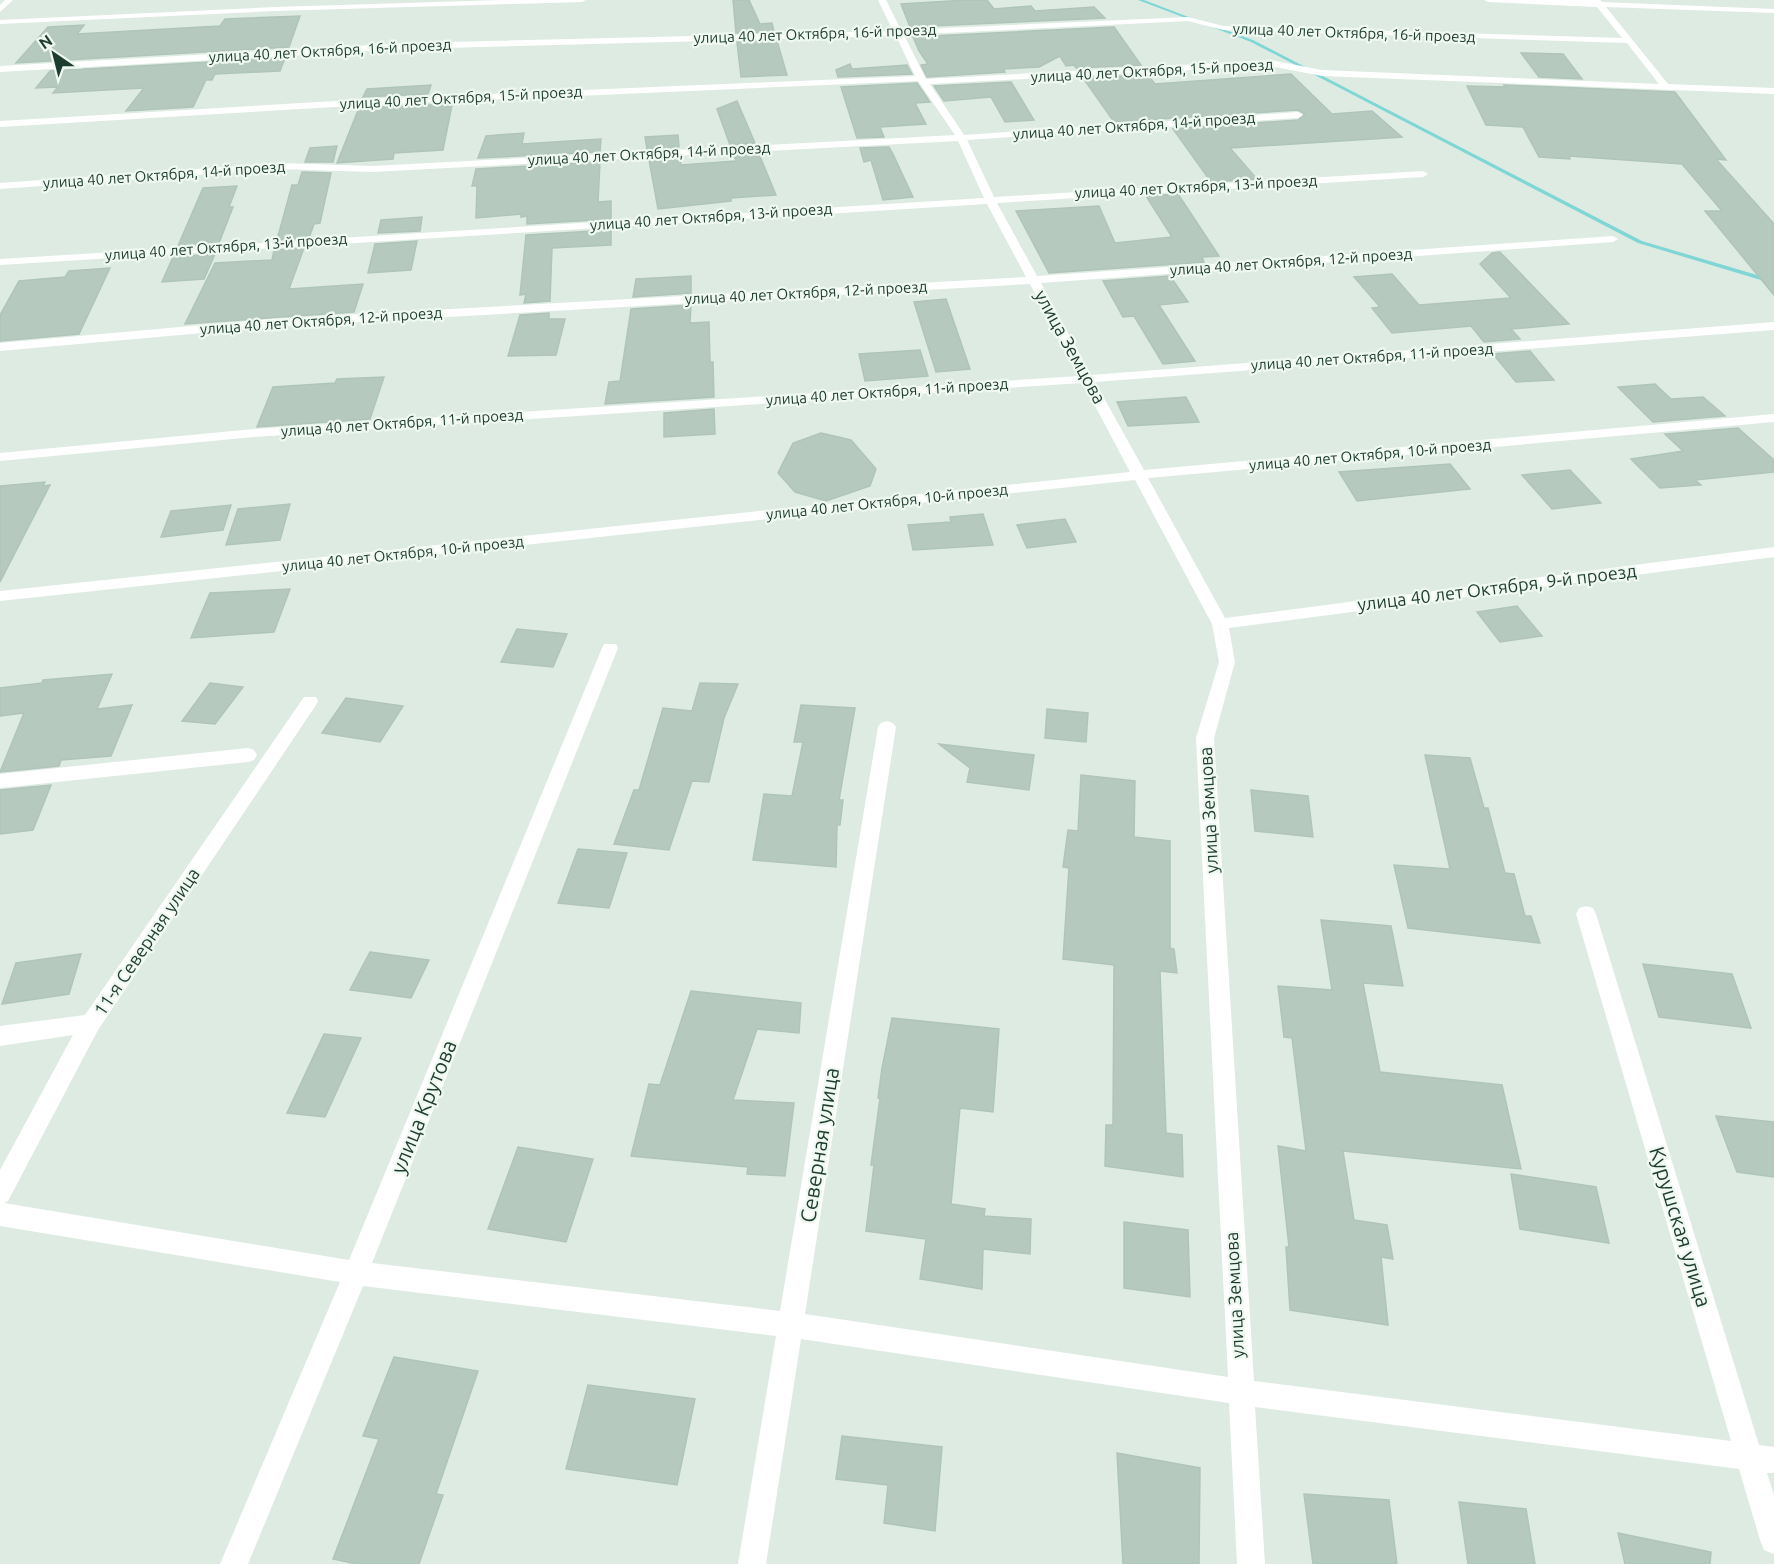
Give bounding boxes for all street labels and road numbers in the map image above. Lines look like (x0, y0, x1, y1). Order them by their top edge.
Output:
street label: улица 40 лет Октября, 16-й проезд (1232, 20, 1476, 45)
street label: улица 40 лет Октября, 16-й проезд (693, 21, 937, 46)
street label: улица 40 лет Октября, 16-й проезд (208, 36, 452, 65)
street label: улица 40 лет Октября, 15-й проезд (1030, 56, 1274, 85)
street label: улица 40 лет Октября, 15-й проезд (339, 83, 583, 112)
street label: улица 40 лет Октября, 14-й проезд (1012, 109, 1256, 142)
street label: улица 40 лет Октября, 14-й проезд (527, 139, 771, 168)
street label: улица 40 лет Октября, 14-й проезд (42, 158, 286, 191)
street label: улица 40 лет Октября, 13-й проезд (1074, 172, 1318, 201)
street label: улица 40 лет Октября, 13-й проезд (589, 200, 833, 233)
street label: улица 40 лет Октября, 13-й проезд (104, 230, 348, 263)
street label: улица 40 лет Октября, 12-й проезд (1169, 245, 1413, 278)
street label: улица 40 лет Октября, 12-й проезд (684, 278, 928, 307)
street label: улица Земцова (1031, 286, 1110, 407)
street label: улица 40 лет Октября, 12-й проезд (199, 304, 443, 337)
street label: улица 40 лет Октября, 11-й проезд (1250, 340, 1494, 373)
street label: улица 40 лет Октября, 11-й проезд (765, 375, 1009, 408)
street label: улица 40 лет Октября, 11-й проезд (280, 406, 524, 439)
street label: улица 40 лет Октября, 10-й проезд (1248, 435, 1492, 474)
street label: улица 40 лет Октября, 10-й проезд (765, 480, 1009, 523)
street label: улица 40 лет Октября, 10-й проезд (281, 532, 525, 575)
street label: улица 40 лет Октября, 9-й проезд (1356, 560, 1638, 614)
street label: улица Земцова (1195, 746, 1221, 874)
street label: 11-я Северная улица (89, 864, 203, 1019)
street label: улица Крутова (385, 1036, 461, 1177)
street label: Северная улица (795, 1066, 843, 1224)
street label: Курушская улица (1645, 1144, 1717, 1310)
street label: улица Земцова (1221, 1231, 1247, 1359)

